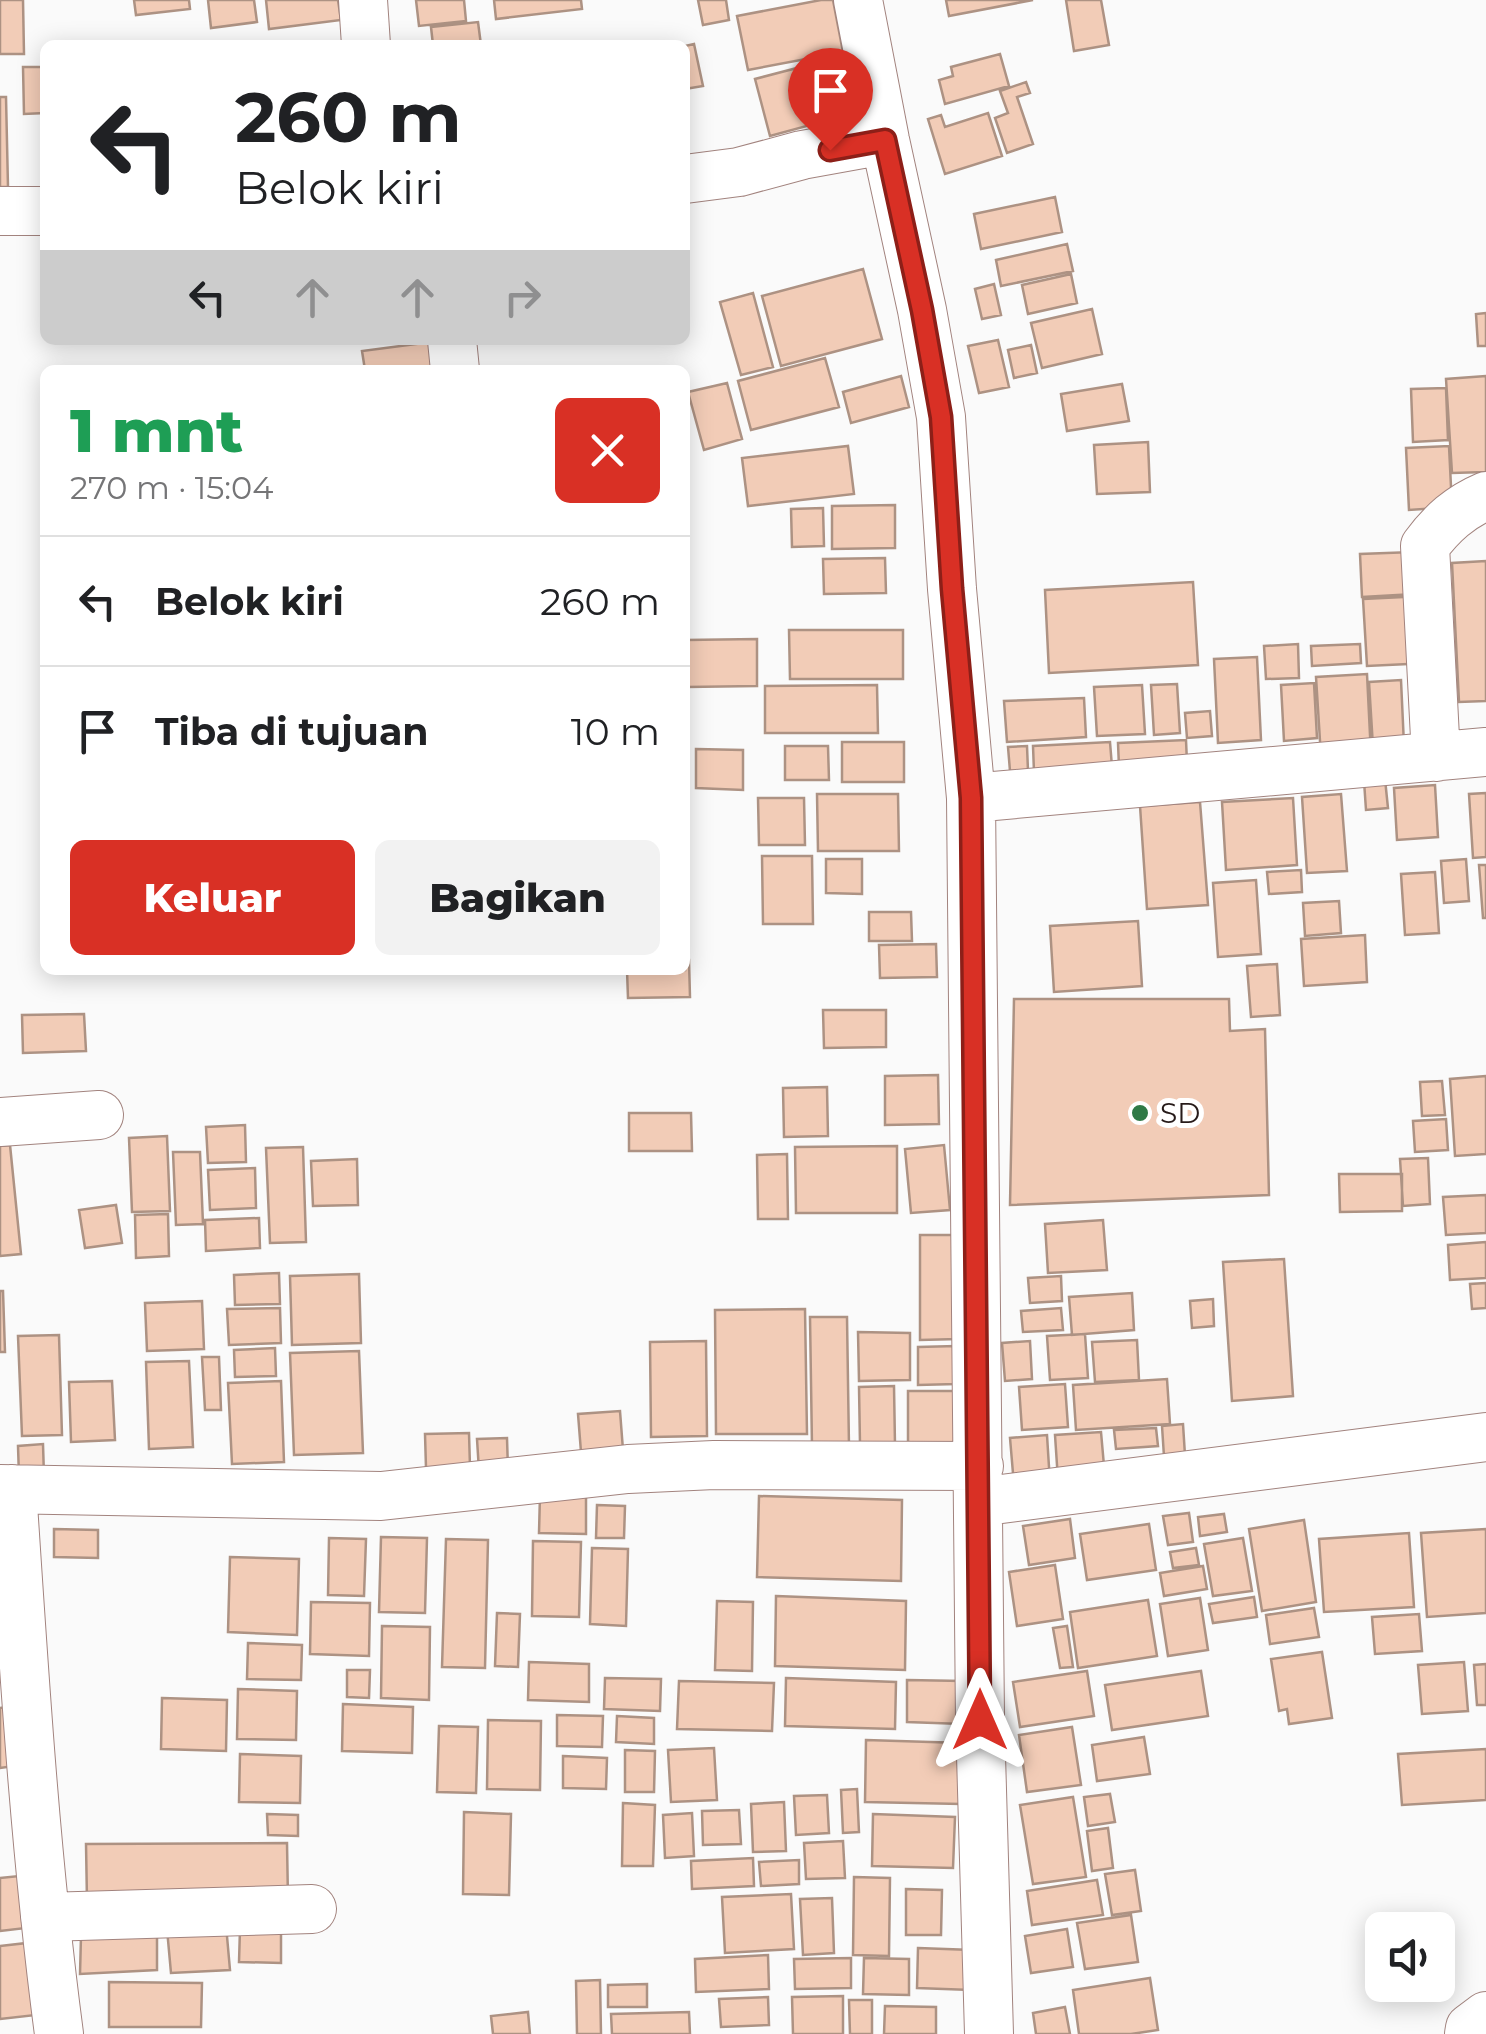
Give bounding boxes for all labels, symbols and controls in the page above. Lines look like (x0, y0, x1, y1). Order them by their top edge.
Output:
pin (788, 48, 873, 151)
icon: arrive (803, 63, 858, 118)
text: 260 m (235, 74, 462, 160)
icon: left (70, 80, 200, 210)
text: Belok kiri (235, 160, 444, 215)
icon: left (180, 270, 235, 325)
icon: ahead (285, 270, 340, 325)
icon: ahead (390, 270, 445, 325)
icon: right (495, 270, 550, 325)
text: 1 mnt (70, 394, 243, 467)
button: close (555, 398, 660, 503)
text: 270 m · 15:04 (70, 468, 273, 507)
icon: left (70, 574, 125, 629)
text: Belok kiri (155, 578, 344, 625)
text: 260 m (540, 578, 660, 625)
icon: arrive (70, 704, 125, 759)
text: Tiba di tujuan (155, 708, 429, 755)
text: 10 m (571, 708, 660, 755)
button: Keluar (70, 840, 355, 955)
button: Bagikan (375, 840, 660, 955)
place label: SD (1160, 1096, 1200, 1130)
marker: SD (1129, 1102, 1151, 1124)
position arrow (928, 1668, 1032, 1772)
map controls (1365, 1912, 1455, 2002)
button: sound (1365, 1912, 1455, 2002)

